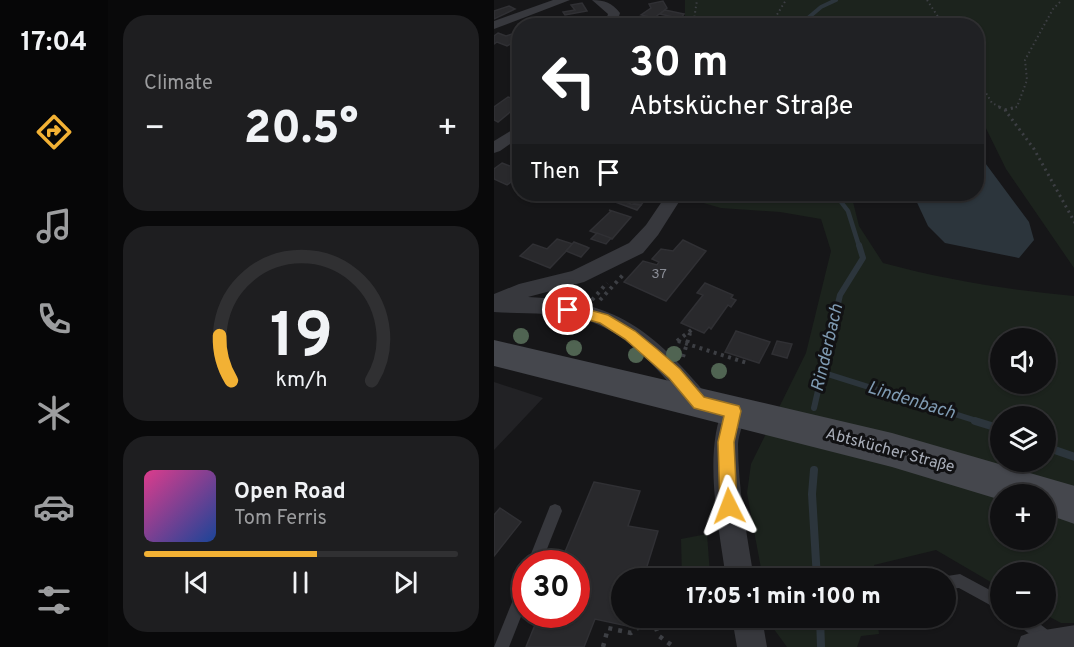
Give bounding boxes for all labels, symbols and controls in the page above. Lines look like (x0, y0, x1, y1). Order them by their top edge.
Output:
text: 17:04 (21, 26, 87, 60)
text: 30 m (629, 38, 728, 91)
icon: left (530, 42, 608, 120)
text: Climate (144, 71, 213, 97)
text: Abtskücher Straße (629, 90, 853, 124)
text: 20.5° (244, 102, 358, 159)
text: − (144, 109, 165, 151)
text: + (437, 109, 458, 151)
icon: directions (33, 111, 75, 153)
icon: arrive (592, 156, 625, 189)
text: Then (530, 159, 580, 186)
icon: music (33, 205, 75, 247)
house number: 37 (651, 266, 667, 283)
pin (542, 284, 593, 335)
icon: arrive (551, 293, 584, 326)
icon: phone (33, 298, 75, 340)
text: 19 (269, 300, 333, 379)
water label: Rinderbach (807, 302, 849, 394)
map controls (990, 328, 1056, 628)
button: sound (990, 328, 1056, 394)
text: km/h (275, 367, 327, 394)
water label: Lindenbach (864, 377, 958, 425)
icon: climate (33, 392, 75, 434)
button: layers (990, 406, 1056, 472)
street label: Abtskücher Straße (823, 424, 957, 478)
position arrow (697, 474, 761, 538)
text: Open Road (234, 479, 346, 506)
button: + (990, 484, 1056, 550)
icon: car (33, 486, 75, 528)
text: Tom Ferris (234, 506, 327, 532)
speed limit sign: 30 (512, 550, 590, 628)
button: − (990, 562, 1056, 628)
icon: previous (180, 566, 213, 599)
icon: pause (284, 566, 317, 599)
icon: next (389, 566, 422, 599)
icon: filters (33, 579, 75, 621)
text: 17:05 · 1 min · 100 m (686, 584, 881, 611)

